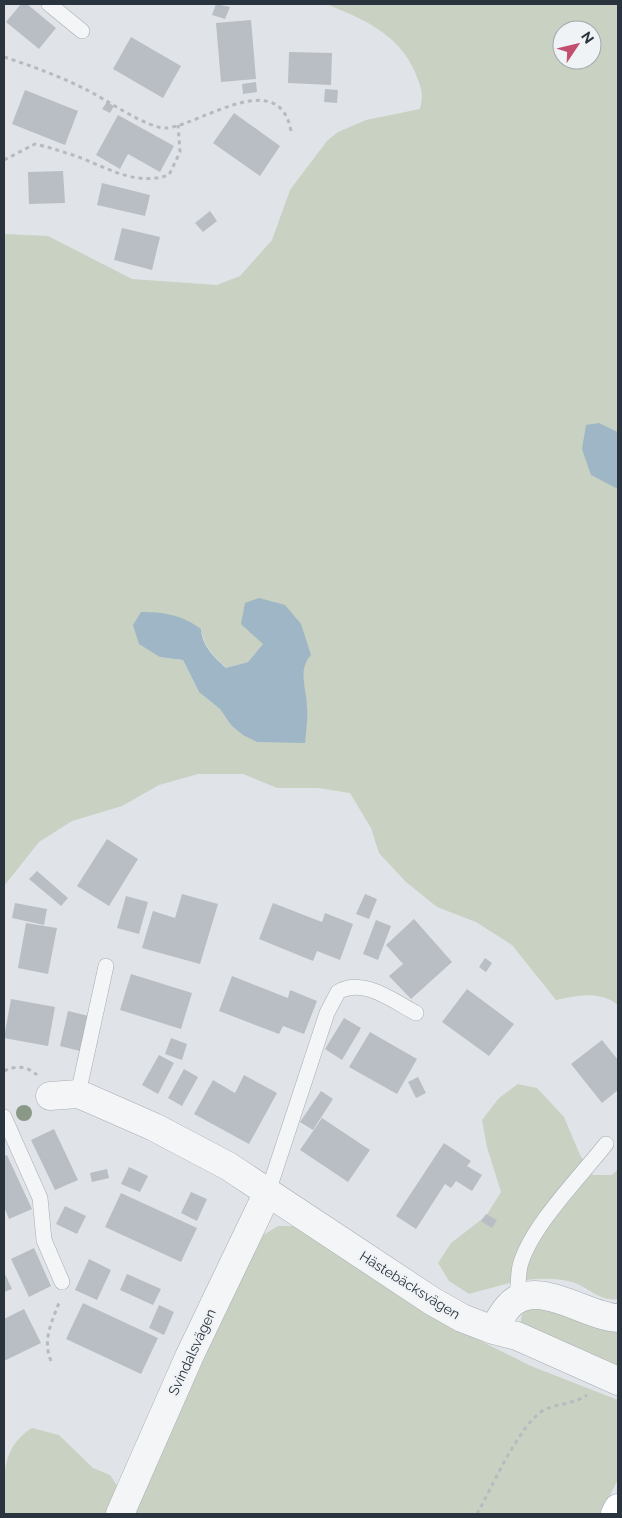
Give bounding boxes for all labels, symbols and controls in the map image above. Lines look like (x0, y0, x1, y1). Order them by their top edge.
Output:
north arrow (552, 20, 602, 70)
text: N (578, 29, 597, 47)
street label: Hästebäcksvägen (357, 1248, 463, 1322)
street label: Svindalsvägen (165, 1306, 219, 1398)

